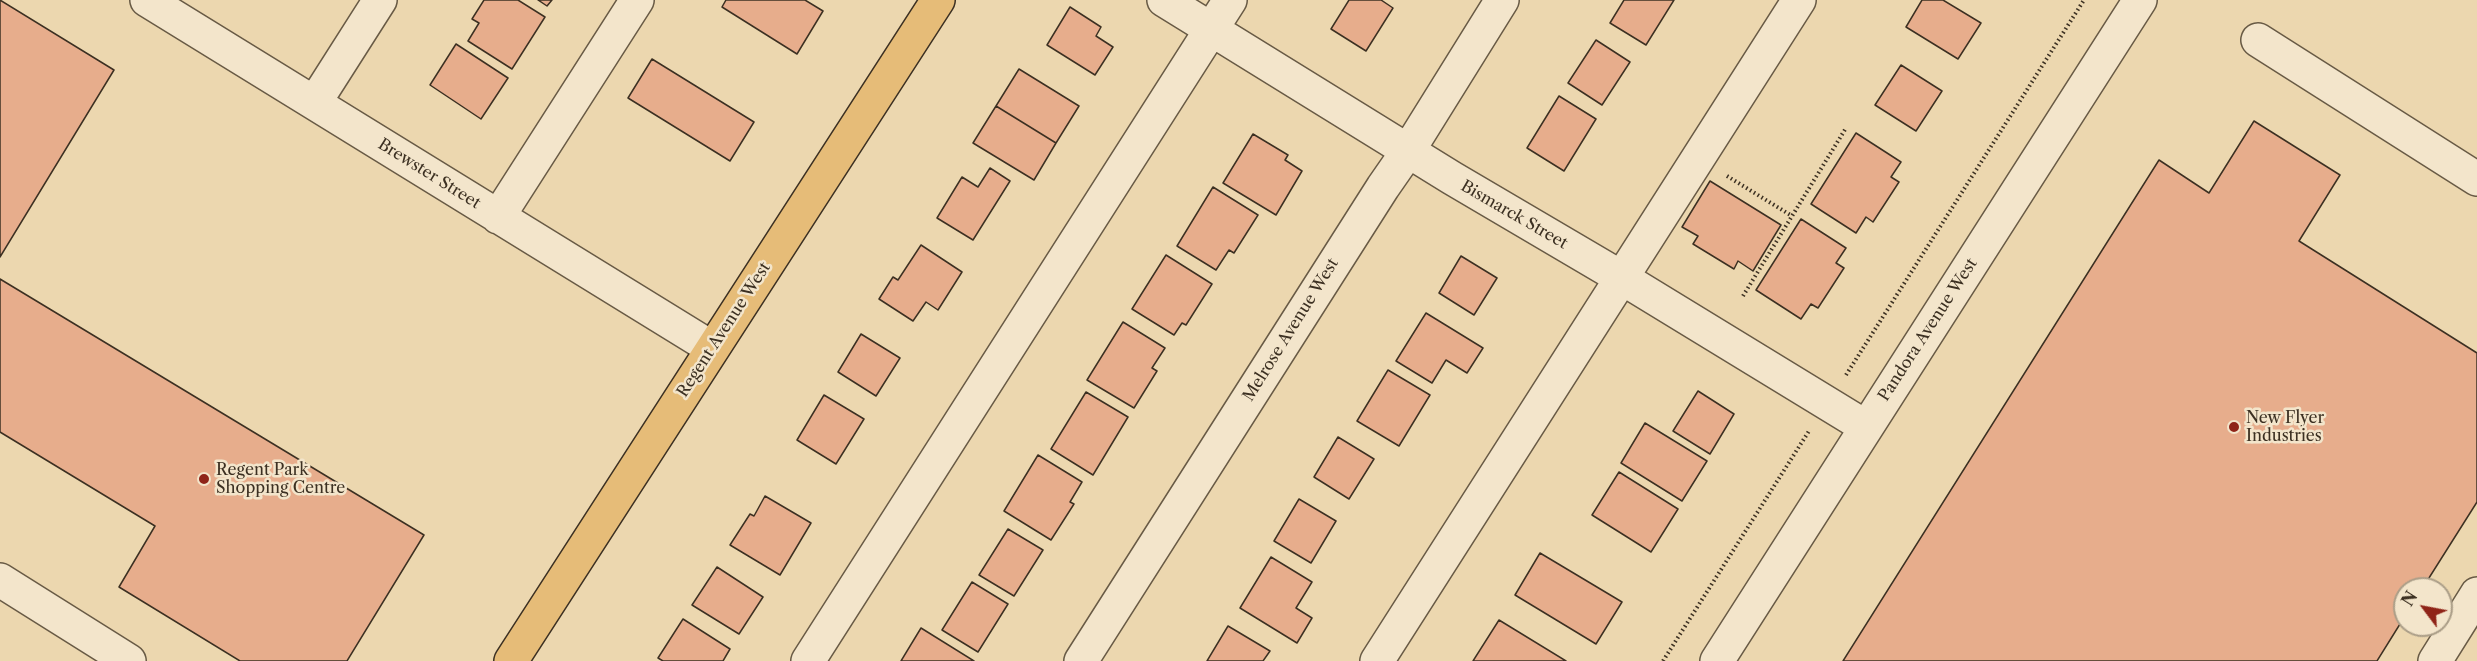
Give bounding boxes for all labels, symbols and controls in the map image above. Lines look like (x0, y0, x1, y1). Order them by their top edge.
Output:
street label: Brewster Street (374, 135, 484, 213)
street label: Bismarck Street (1457, 177, 1571, 253)
street label: Melrose Avenue West (1239, 255, 1343, 405)
street label: Pandora Avenue West (1875, 255, 1981, 405)
street label: Regent Avenue West (673, 259, 775, 401)
place label: New Flyer Industries (2246, 408, 2324, 446)
marker: New Flyer Industries (2227, 420, 2241, 434)
place label: Regent Park Shopping Centre (216, 460, 345, 498)
marker: Regent Park Shopping Centre (197, 472, 211, 486)
north arrow (2393, 577, 2453, 637)
text: N (2397, 587, 2422, 610)

